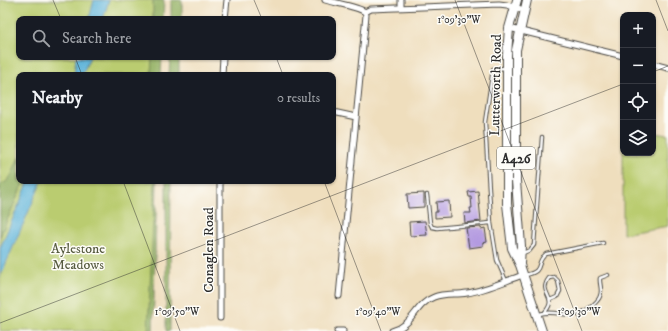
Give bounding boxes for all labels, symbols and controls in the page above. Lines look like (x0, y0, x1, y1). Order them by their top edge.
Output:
map controls (620, 12, 656, 156)
button: + (620, 12, 656, 48)
text: 1°09'30"W (437, 14, 481, 26)
search box (16, 16, 336, 60)
icon: search (30, 27, 52, 49)
text: Search here (62, 29, 131, 48)
street label: Lutterworth Road (486, 34, 506, 136)
button: − (620, 48, 656, 84)
button: locate (620, 84, 656, 120)
text: Nearby (32, 87, 82, 109)
text: 0 results (277, 90, 320, 106)
button: layers (620, 120, 656, 156)
road number: A426 (497, 147, 535, 169)
street label: Conaglen Road (200, 207, 218, 293)
park label: Aylestone Meadows (51, 240, 105, 274)
text: 1°09'50"W (155, 306, 200, 318)
text: 1°09'40"W (355, 306, 401, 318)
text: 1°09'30"W (557, 306, 601, 318)

